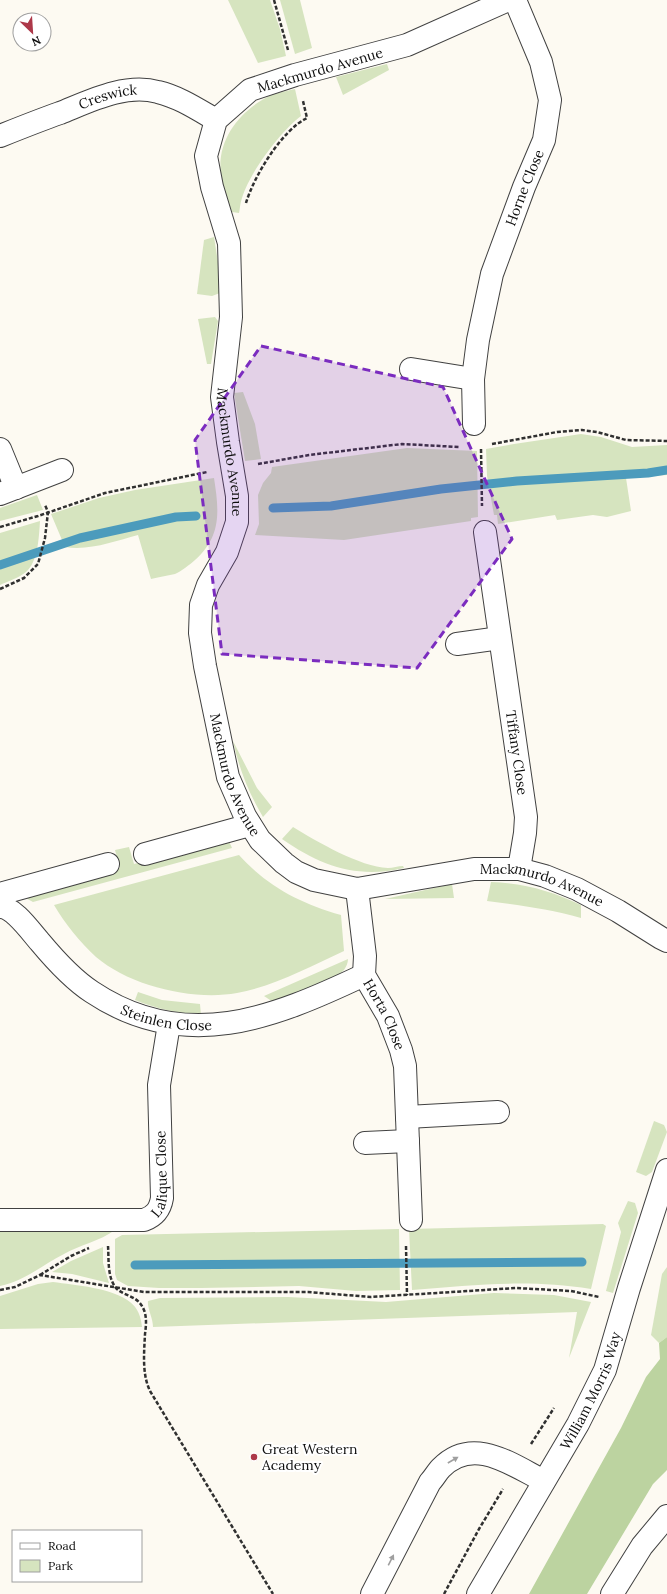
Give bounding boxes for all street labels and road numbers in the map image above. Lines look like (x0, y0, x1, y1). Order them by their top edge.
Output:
street label: Mackmurdo Avenue (255, 43, 385, 97)
street label: Creswick (76, 81, 138, 113)
street label: Horne Close (501, 146, 548, 228)
street label: Mackmurdo Avenue (213, 387, 246, 517)
street label: Tiffany Close (502, 709, 532, 797)
street label: Mackmurdo Avenue (206, 712, 265, 840)
street label: Mackmurdo Avenue (480, 859, 607, 911)
street label: Horta Close (359, 976, 409, 1053)
street label: Steinlen Close (118, 1000, 213, 1034)
street label: Lalique Close (147, 1130, 171, 1221)
street label: William Morris Way (556, 1329, 625, 1453)

